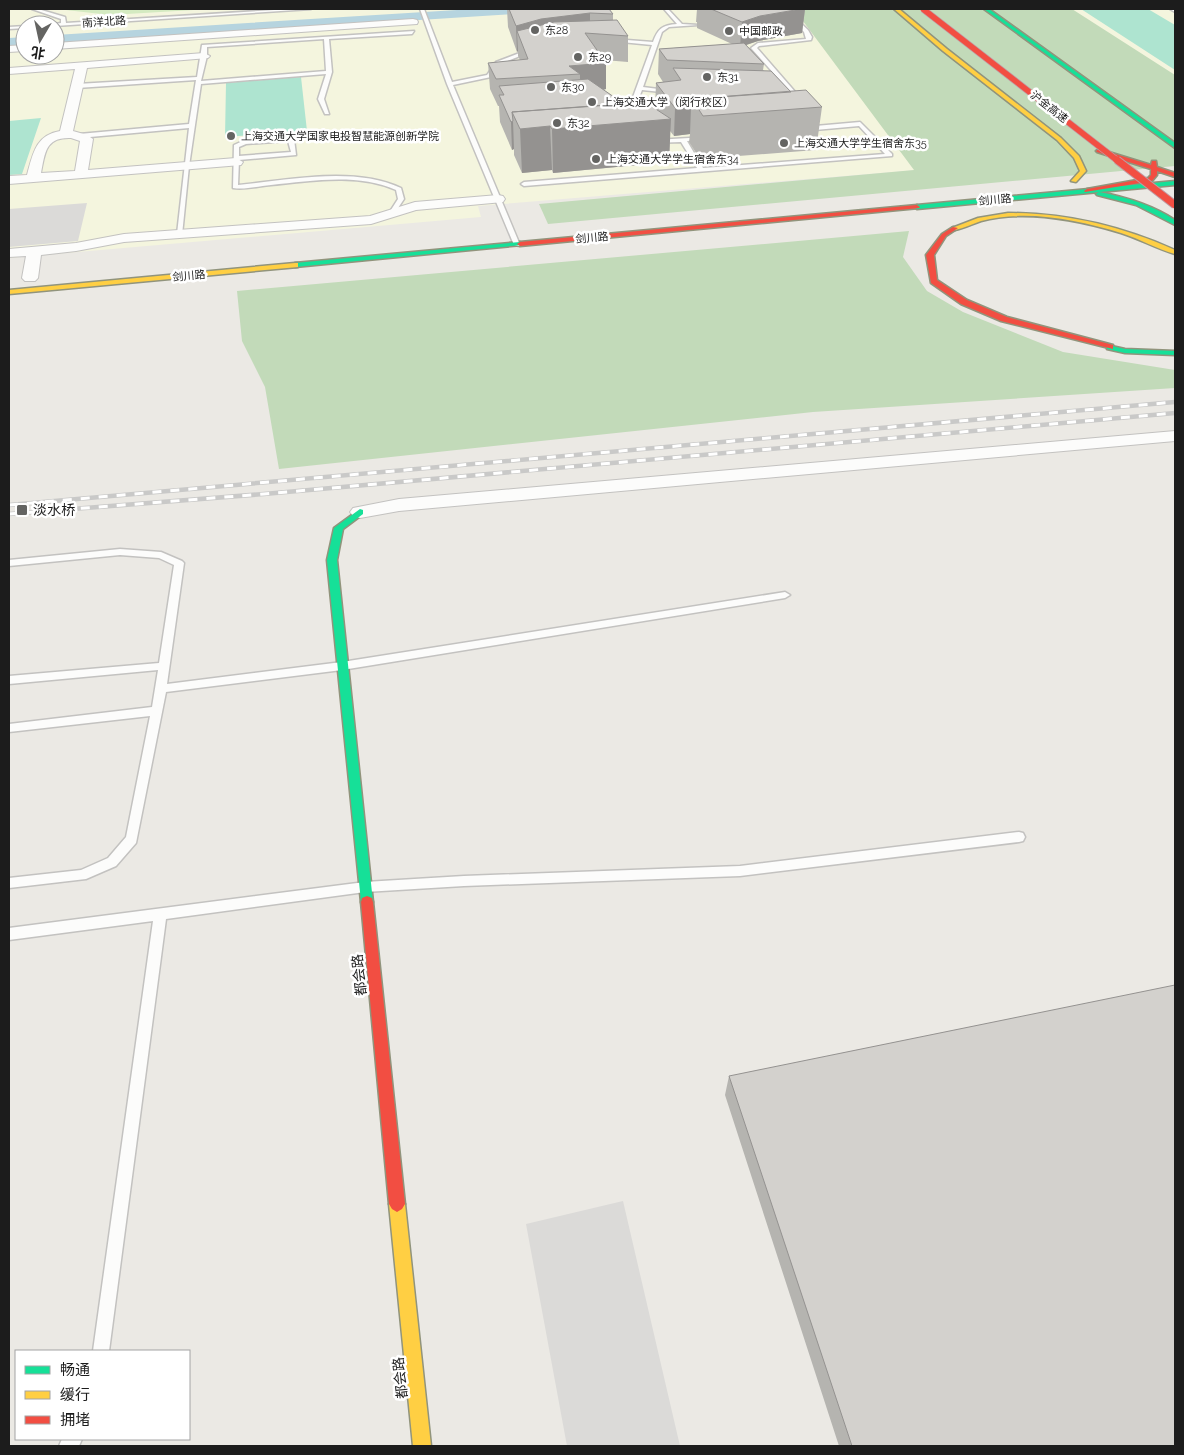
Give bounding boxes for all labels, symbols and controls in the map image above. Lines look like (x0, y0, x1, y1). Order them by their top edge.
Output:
street label: 南洋北路 (82, 14, 126, 30)
north arrow (15, 15, 65, 65)
marker: 东28 (529, 24, 541, 36)
place label: 东28 (545, 24, 568, 37)
marker: 中国邮政 (723, 25, 735, 37)
place label: 中国邮政 (739, 25, 783, 38)
text: 北 (30, 44, 46, 62)
marker: 东29 (572, 51, 584, 63)
place label: 东29 (588, 51, 611, 64)
marker: 东31 (701, 71, 713, 83)
place label: 东31 (717, 71, 739, 84)
marker: 东30 (545, 81, 557, 93)
place label: 东30 (561, 81, 585, 94)
street label: 沪金高速 (1028, 88, 1070, 126)
marker: 上海交通大学（闵行校区） (586, 96, 598, 108)
place label: 上海交通大学（闵行校区） (602, 96, 734, 109)
marker: 东32 (551, 117, 563, 129)
place label: 东32 (567, 117, 590, 130)
marker: 上海交通大学国家电投智慧能源创新学院 (225, 130, 237, 142)
place label: 上海交通大学国家电投智慧能源创新学院 (241, 130, 439, 143)
marker: 上海交通大学学生宿舍东35 (778, 137, 790, 149)
place label: 上海交通大学学生宿舍东35 (794, 137, 927, 150)
marker: 上海交通大学学生宿舍东34 (590, 153, 602, 165)
place label: 上海交通大学学生宿舍东34 (606, 153, 739, 166)
street label: 剑川路 (978, 192, 1012, 208)
street label: 剑川路 (575, 230, 609, 246)
street label: 剑川路 (172, 268, 206, 284)
place label: 淡水桥 (33, 502, 75, 518)
marker: 淡水桥 (15, 503, 29, 517)
street label: 都会路 (349, 953, 369, 997)
legend (15, 1350, 190, 1440)
street label: 都会路 (390, 1356, 410, 1400)
text: 畅通 (60, 1361, 90, 1379)
text: 缓行 (60, 1386, 90, 1404)
text: 拥堵 (60, 1411, 90, 1429)

